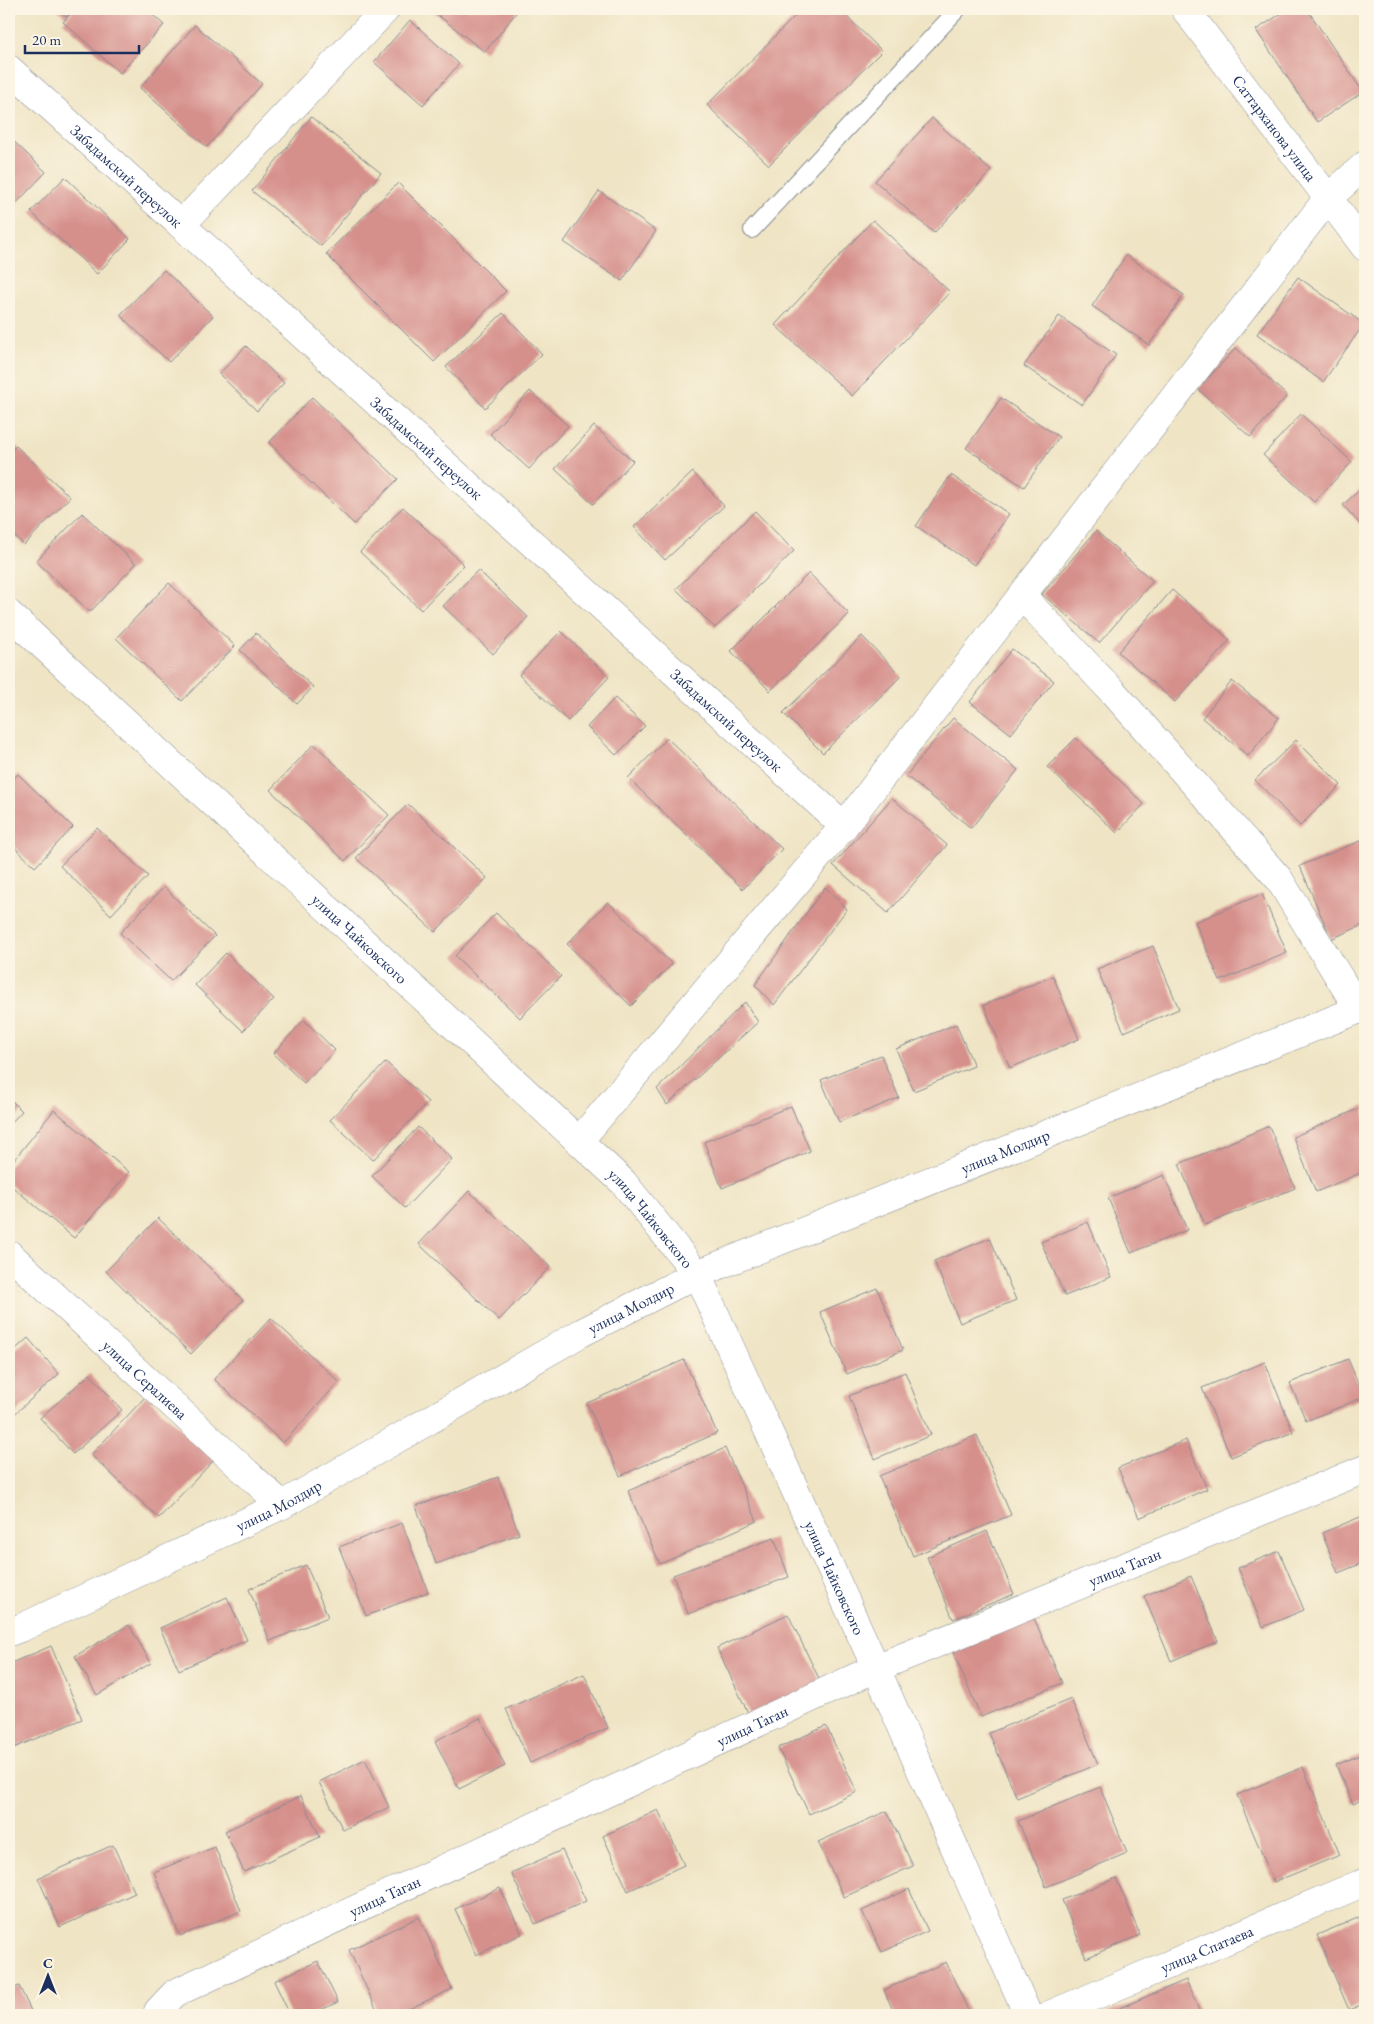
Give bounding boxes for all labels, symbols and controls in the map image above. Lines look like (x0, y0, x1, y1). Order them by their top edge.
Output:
scale bar (25, 22, 139, 54)
text: 20 m (32, 30, 61, 49)
street label: Саттарханова улица (1227, 71, 1322, 186)
street label: Забадамский переулок (66, 120, 187, 233)
street label: Забадамский переулок (366, 392, 487, 505)
street label: Забадамский переулок (666, 664, 787, 777)
street label: улица Чайковского (307, 889, 412, 989)
street label: улица Молдир (958, 1124, 1053, 1179)
street label: улица Чайковского (604, 1164, 698, 1273)
street label: улица Молдир (584, 1277, 678, 1339)
street label: улица Сералиева (98, 1335, 192, 1424)
street label: улица Молдир (232, 1474, 325, 1536)
street label: улица Чайковского (799, 1517, 870, 1638)
street label: улица Таган (1085, 1543, 1164, 1591)
street label: улица Таган (713, 1700, 791, 1751)
street label: улица Таган (346, 1871, 424, 1922)
street label: улица Спатаева (1157, 1920, 1257, 1978)
north arrow (22, 1952, 72, 2002)
text: С (43, 1954, 53, 1972)

